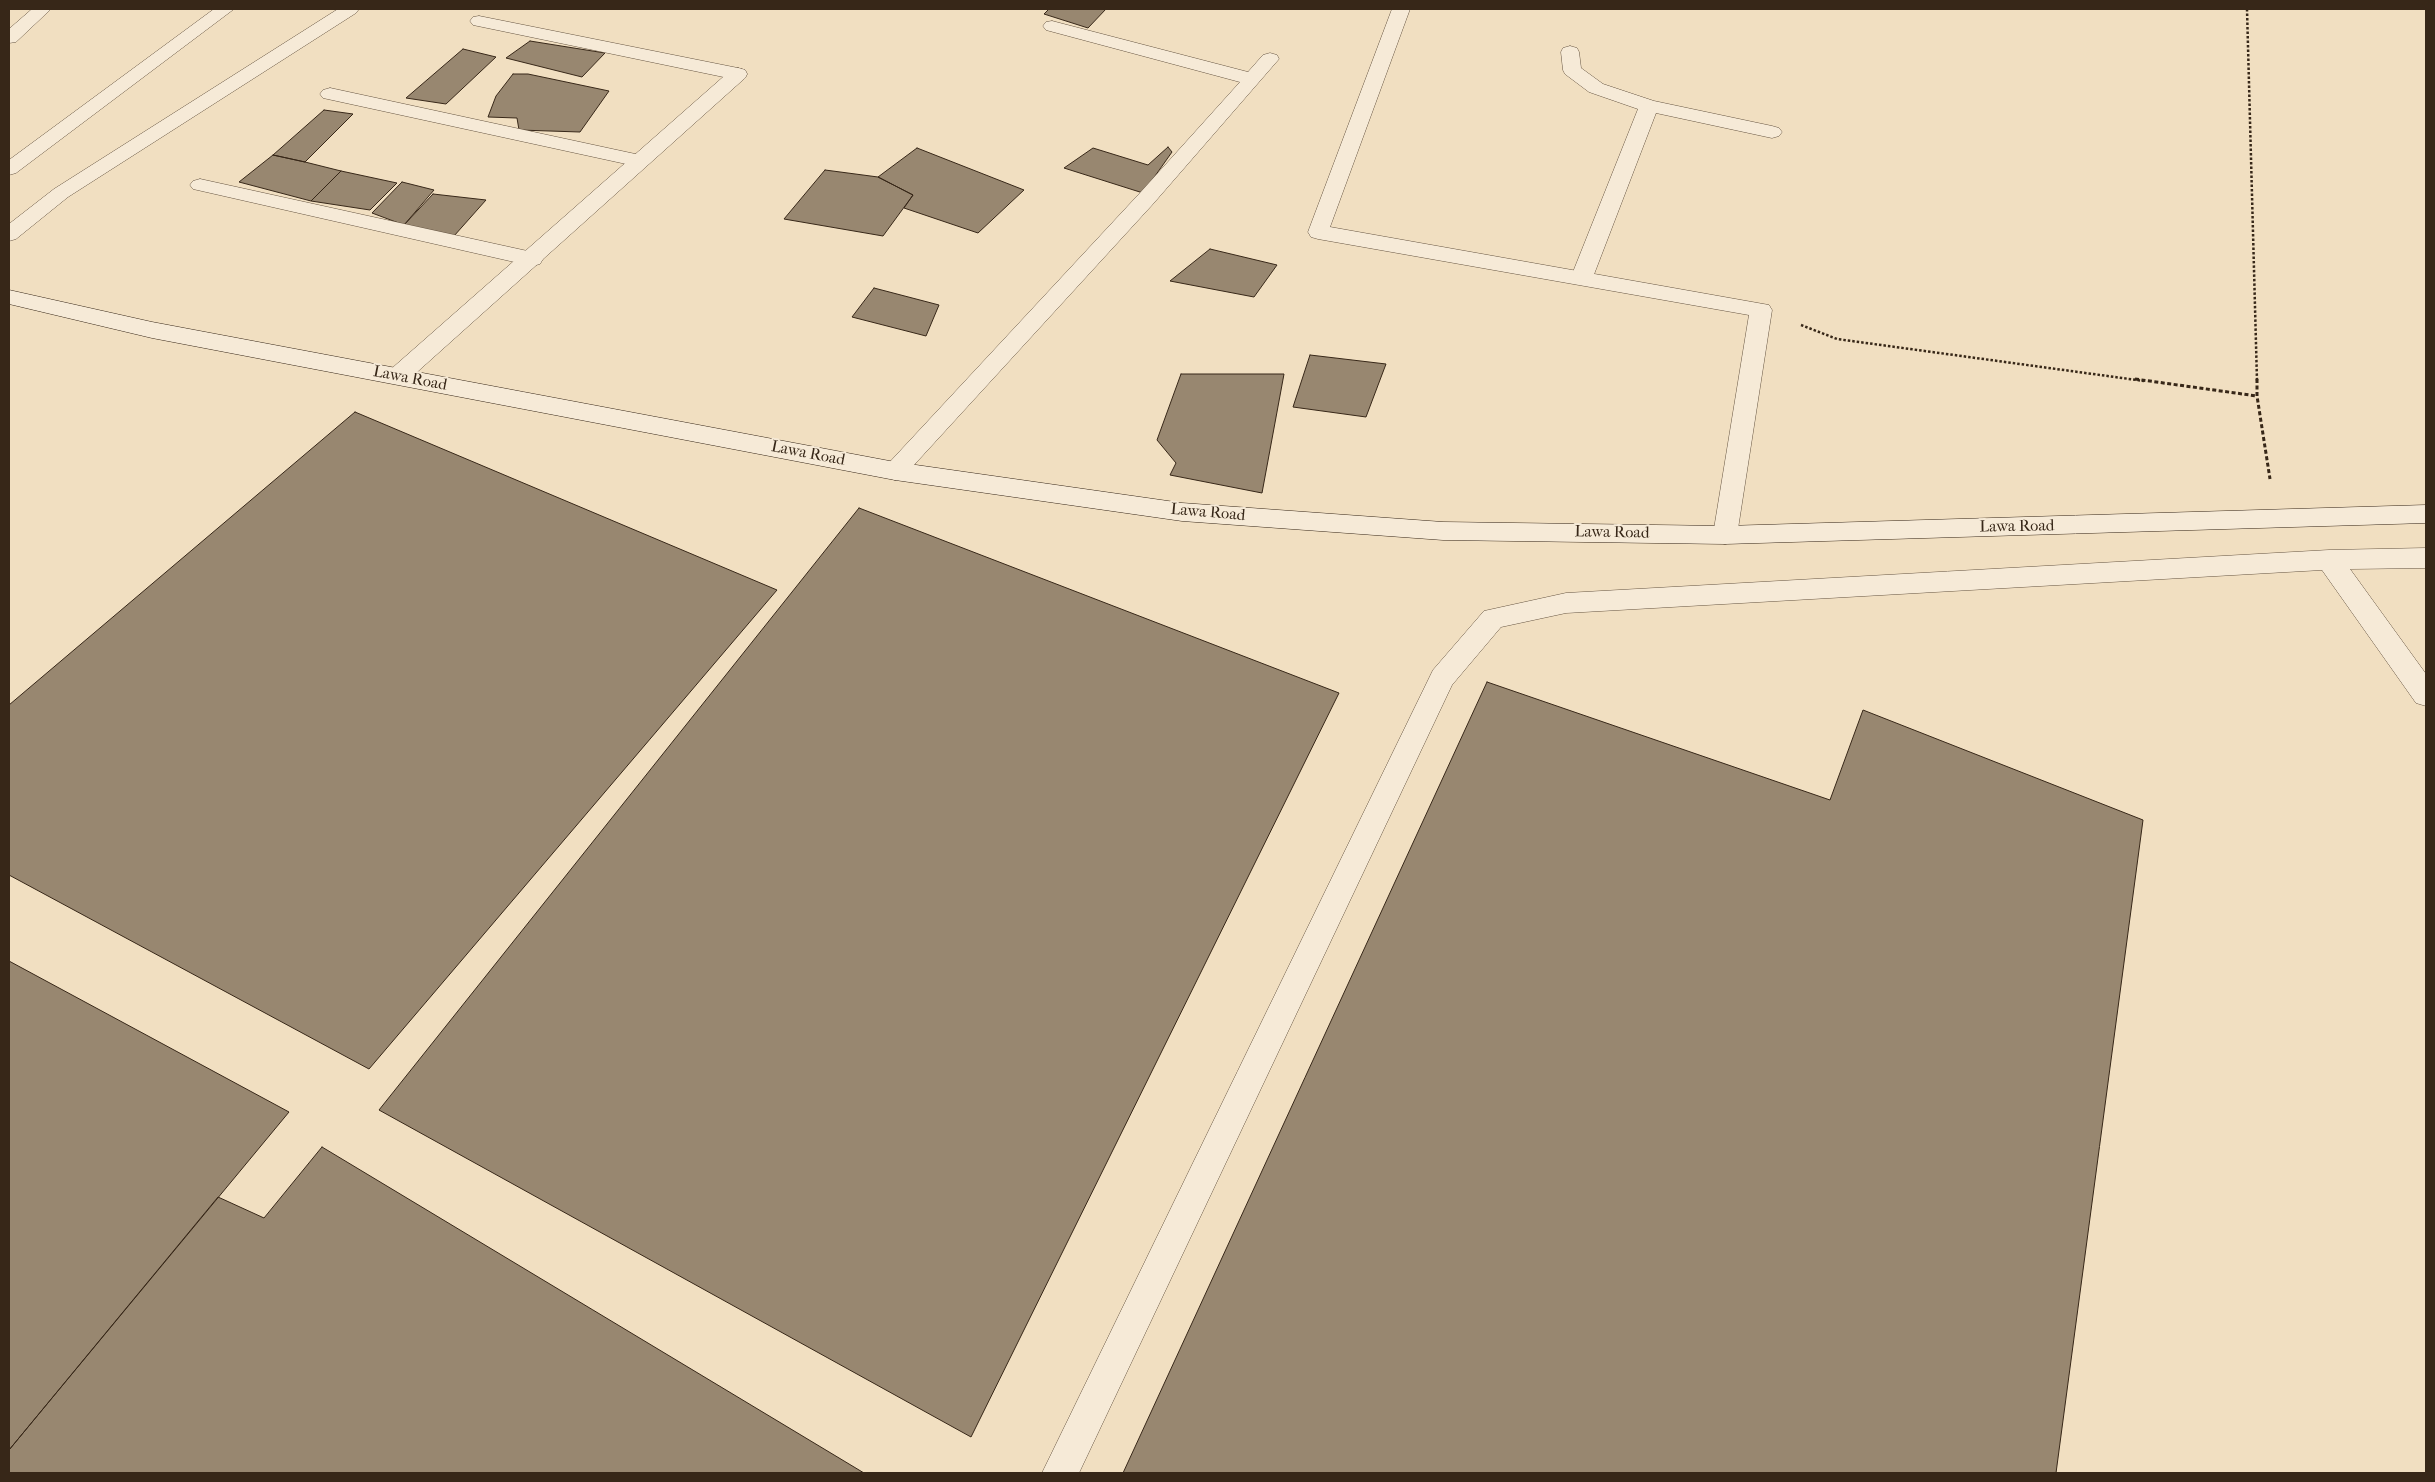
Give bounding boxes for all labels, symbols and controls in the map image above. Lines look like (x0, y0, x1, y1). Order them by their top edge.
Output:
street label: Lawa Road (371, 362, 449, 396)
street label: Lawa Road (769, 437, 847, 471)
street label: Lawa Road (1170, 500, 1246, 526)
street label: Lawa Road (1979, 517, 2055, 537)
street label: Lawa Road (1574, 523, 1650, 543)

